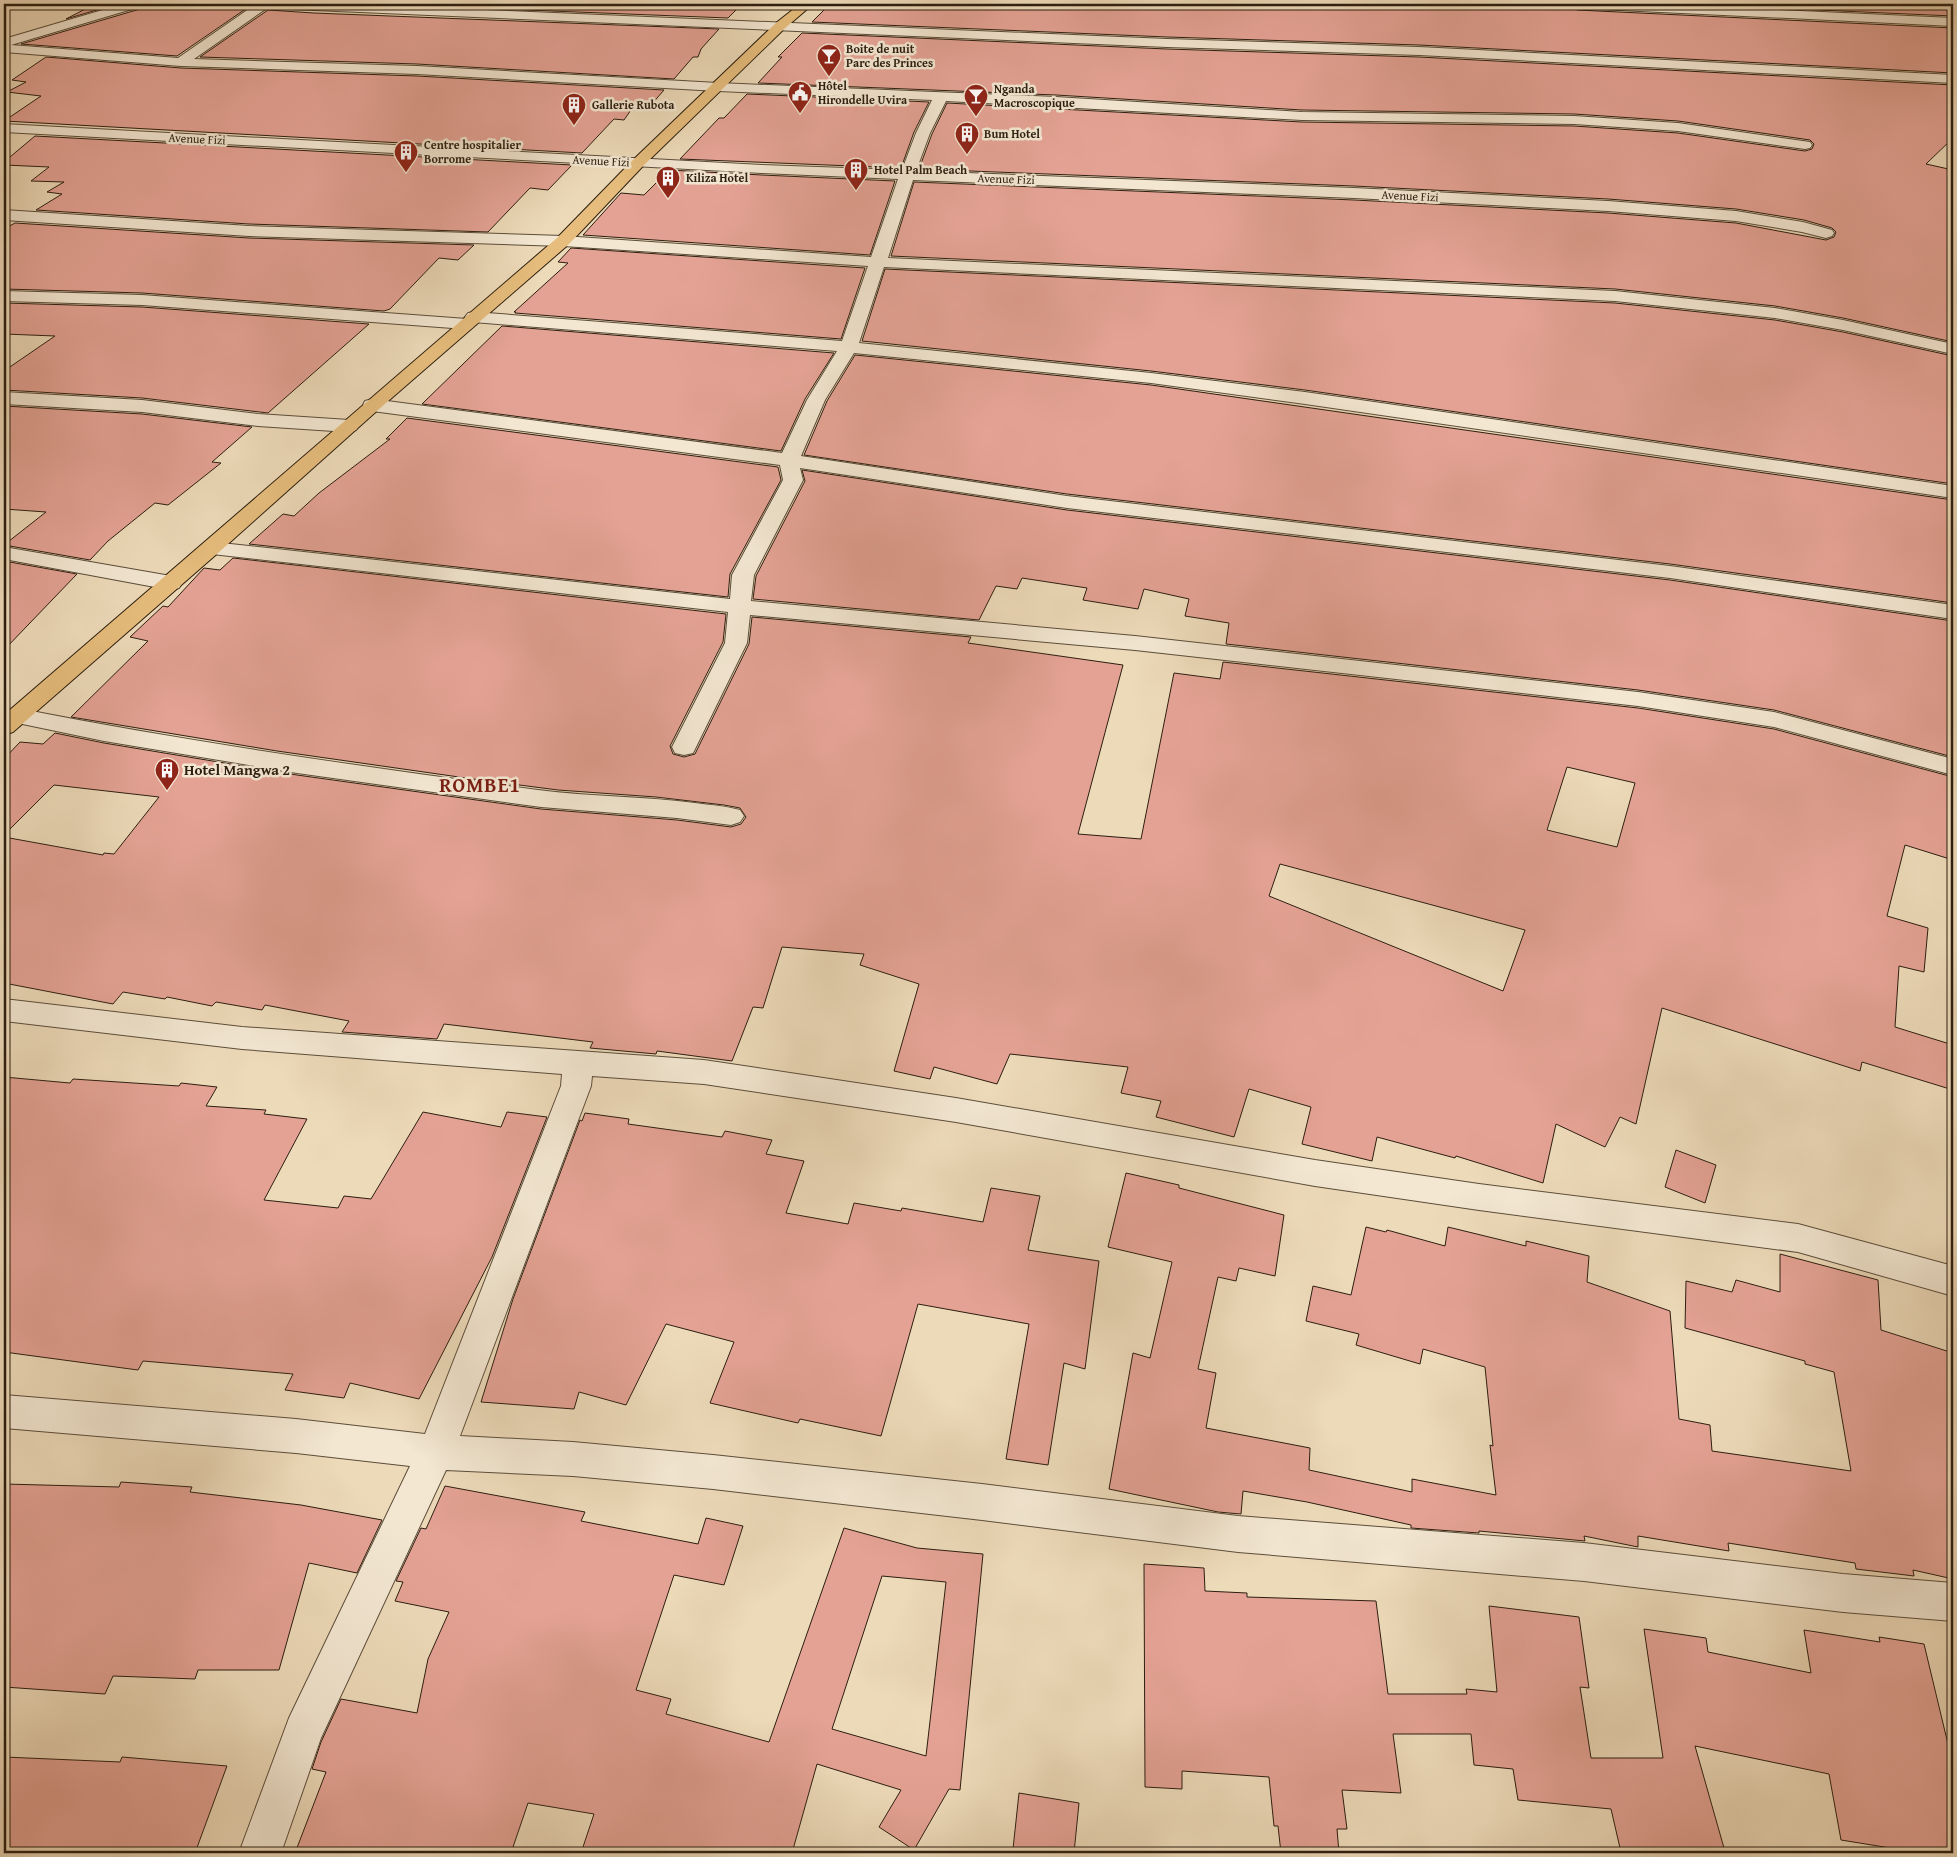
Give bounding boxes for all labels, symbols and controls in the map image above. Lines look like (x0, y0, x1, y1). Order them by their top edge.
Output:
place label: Boite de nuit Parc des Princes (846, 40, 933, 71)
bar icon: Boite de nuit Parc des Princes (816, 43, 842, 77)
place label: Hôtel Hirondelle Uvira (818, 77, 908, 108)
public building icon: Hôtel Hirondelle Uvira (787, 80, 813, 114)
place label: Nganda Macroscopique (994, 80, 1075, 111)
bar icon: Nganda Macroscopique (963, 83, 989, 117)
building icon: Gallerie Rubota (561, 92, 587, 126)
place label: Gallerie Rubota (592, 96, 675, 113)
building icon: Bum Hotel (954, 121, 980, 155)
place label: Bum Hotel (984, 125, 1040, 142)
street label: Avenue Fizi (168, 129, 227, 149)
place label: Centre hospitalier Borrome (424, 136, 521, 167)
building icon: Centre hospitalier Borrome (393, 139, 419, 173)
street label: Avenue Fizi (572, 151, 631, 171)
building icon: Hotel Palm Beach (843, 157, 869, 191)
place label: Hotel Palm Beach (874, 161, 967, 178)
building icon: Kiliza Hotel (655, 165, 681, 199)
place label: Kiliza Hotel (686, 169, 748, 186)
street label: Avenue Fizi (977, 169, 1036, 188)
street label: Avenue Fizi (1381, 186, 1440, 206)
building icon: Hotel Mangwa 2 (154, 757, 180, 791)
place label: Hotel Mangwa 2 (184, 759, 290, 780)
district label: ROMBE1 (439, 770, 521, 799)

